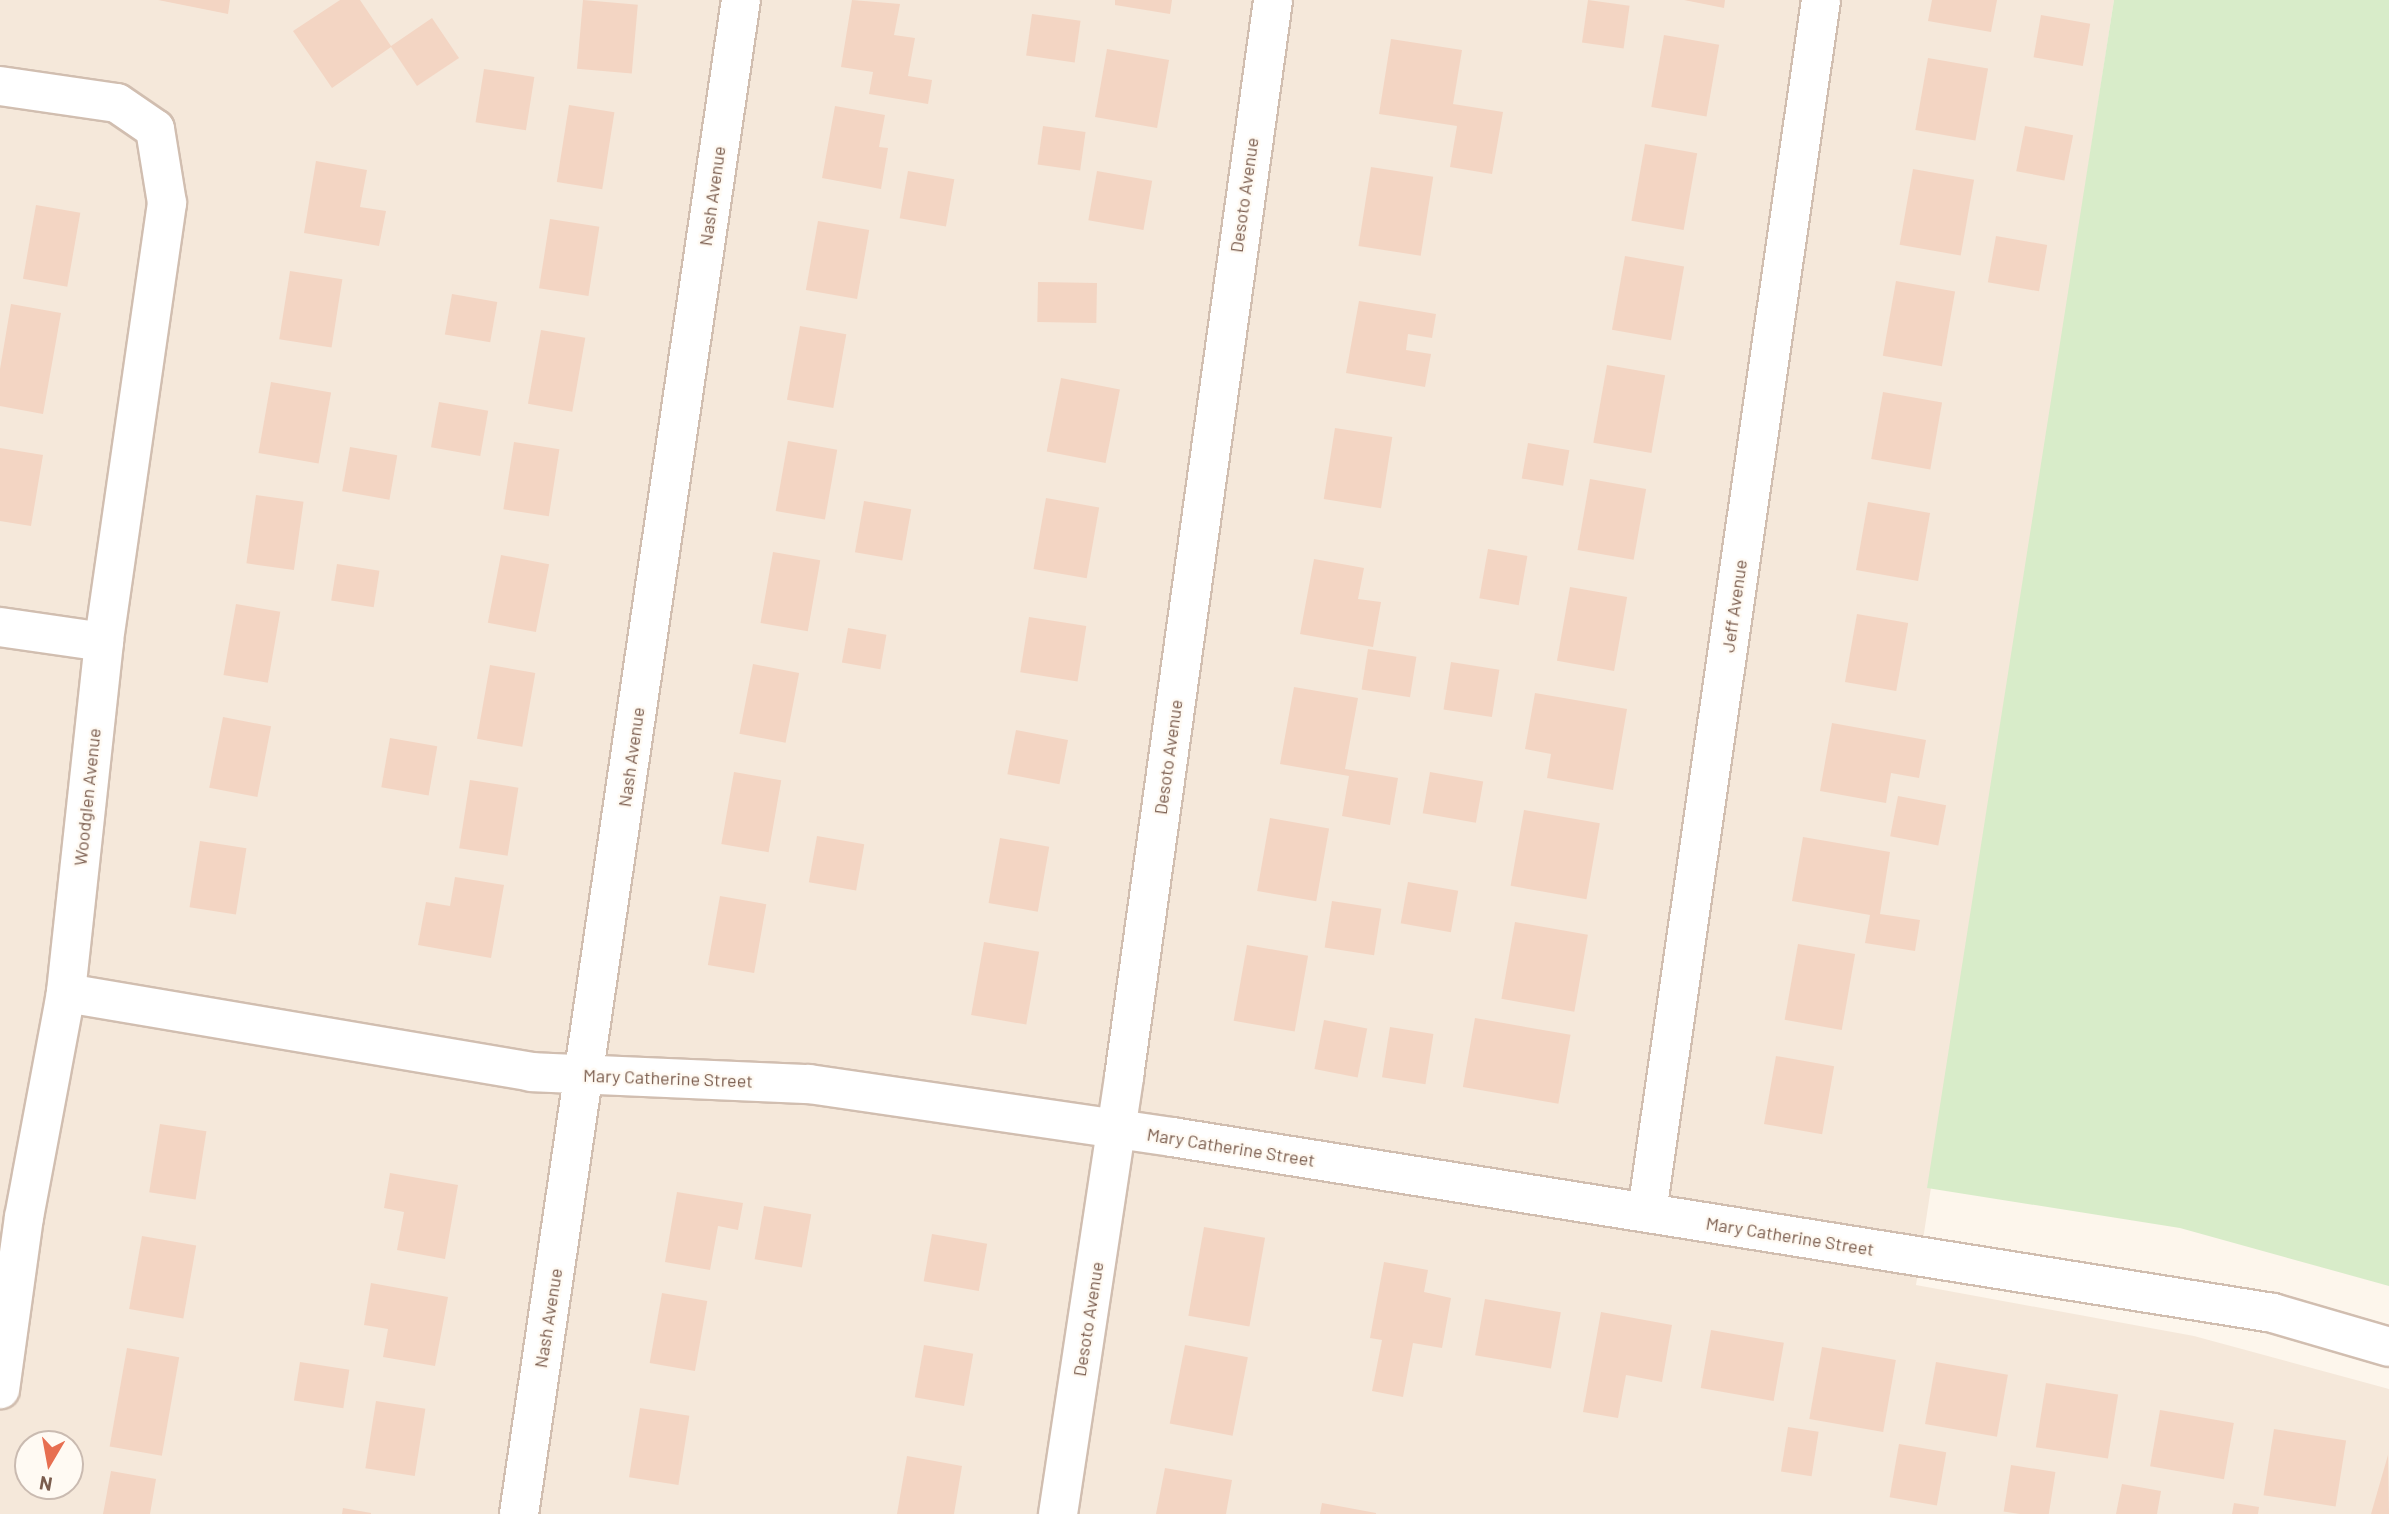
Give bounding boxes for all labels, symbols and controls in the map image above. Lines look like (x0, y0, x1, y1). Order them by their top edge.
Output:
street label: Desoto Avenue (1225, 136, 1263, 254)
street label: Nash Avenue (694, 145, 730, 247)
street label: Jeff Avenue (1717, 558, 1751, 654)
street label: Desoto Avenue (1149, 698, 1187, 816)
street label: Nash Avenue (613, 706, 649, 808)
street label: Woodglen Avenue (69, 727, 105, 867)
street label: Mary Catherine Street (583, 1064, 753, 1092)
street label: Mary Catherine Street (1145, 1123, 1317, 1171)
street label: Mary Catherine Street (1704, 1212, 1876, 1260)
street label: Desoto Avenue (1068, 1260, 1108, 1378)
street label: Nash Avenue (529, 1267, 567, 1369)
north arrow (14, 1430, 84, 1500)
text: N (37, 1472, 54, 1497)

